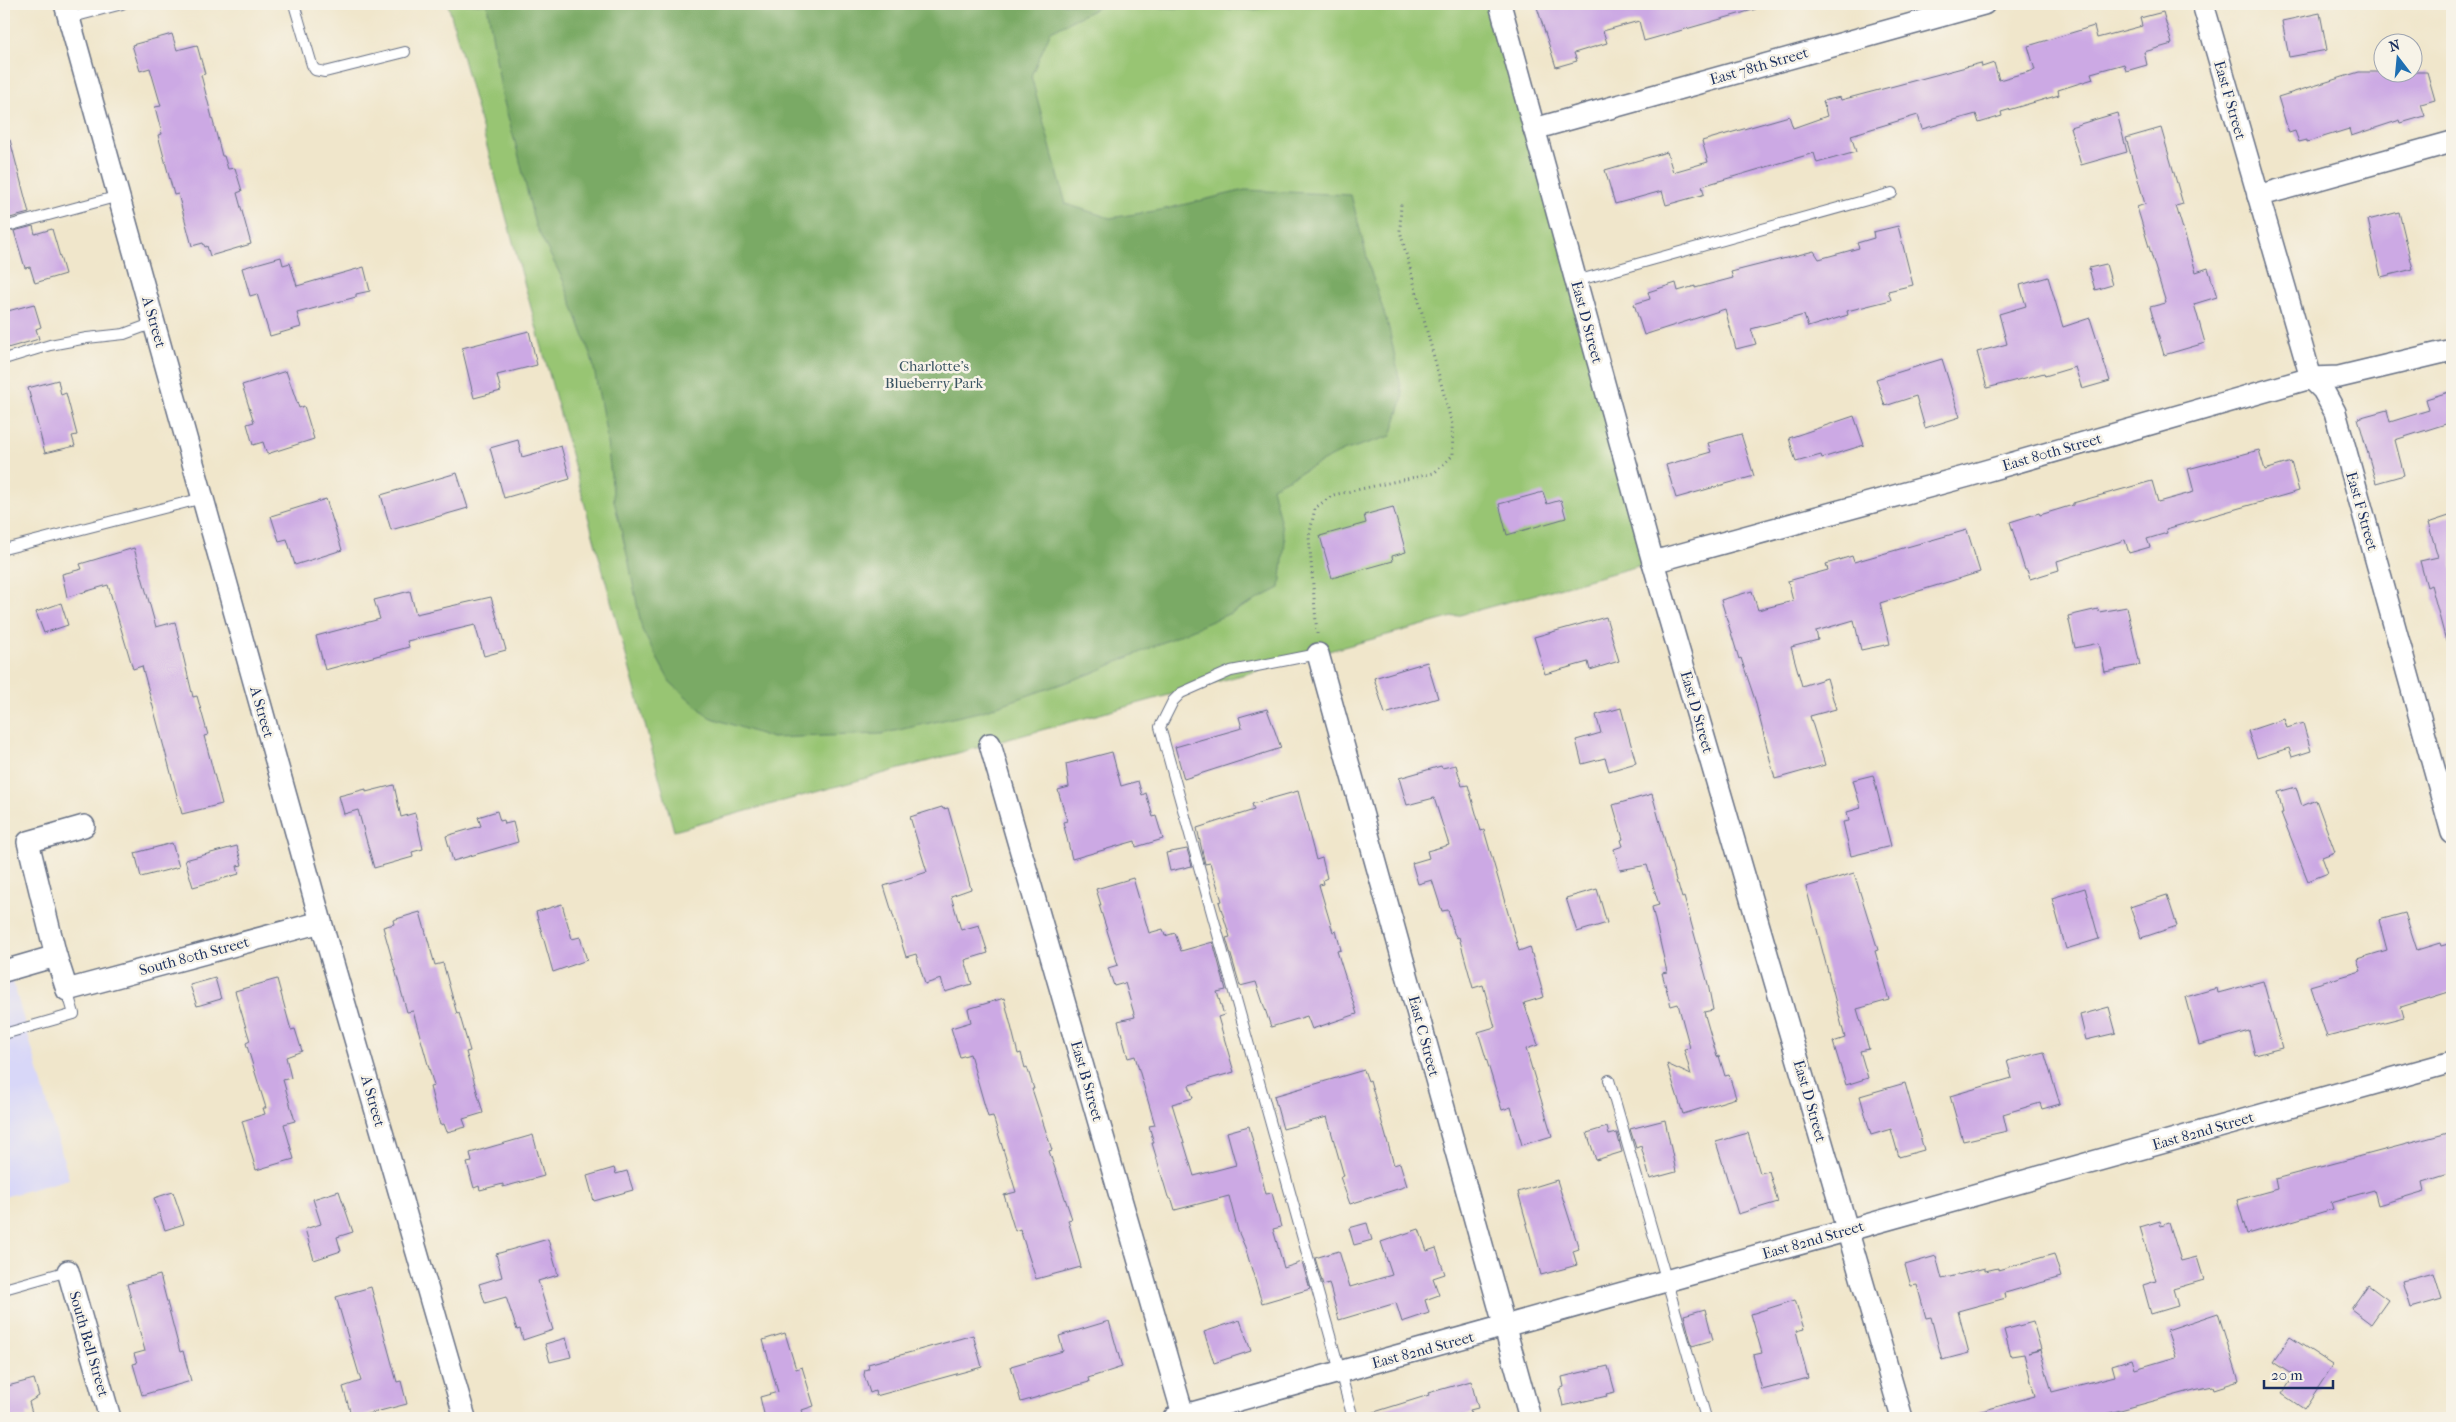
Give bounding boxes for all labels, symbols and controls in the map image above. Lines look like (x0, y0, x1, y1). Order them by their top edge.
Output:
north arrow (2374, 32, 2424, 82)
text: N (2387, 36, 2402, 56)
street label: East 78th Street (1708, 43, 1811, 89)
street label: East F Street (2210, 59, 2250, 142)
street label: East D Street (1567, 279, 1607, 366)
street label: A Street (138, 293, 170, 350)
park label: Charlotte's Blueberry Park (885, 357, 984, 392)
street label: East 80th Street (2000, 429, 2104, 475)
street label: East F Street (2342, 470, 2382, 553)
street label: East D Street (1677, 669, 1717, 756)
street label: A Street (246, 683, 278, 740)
street label: South 80th Street (137, 933, 252, 979)
street label: East C Street (1405, 994, 1444, 1079)
street label: East B Street (1067, 1039, 1107, 1124)
street label: East D Street (1790, 1058, 1830, 1145)
street label: A Street (357, 1072, 389, 1129)
street label: East 82nd Street (2150, 1108, 2257, 1154)
street label: East 82nd Street (1760, 1217, 1867, 1263)
street label: South Bell Street (65, 1289, 113, 1399)
street label: East 82nd Street (1370, 1328, 1477, 1372)
scale bar (2264, 1357, 2332, 1389)
text: 20 m (2271, 1366, 2303, 1384)

